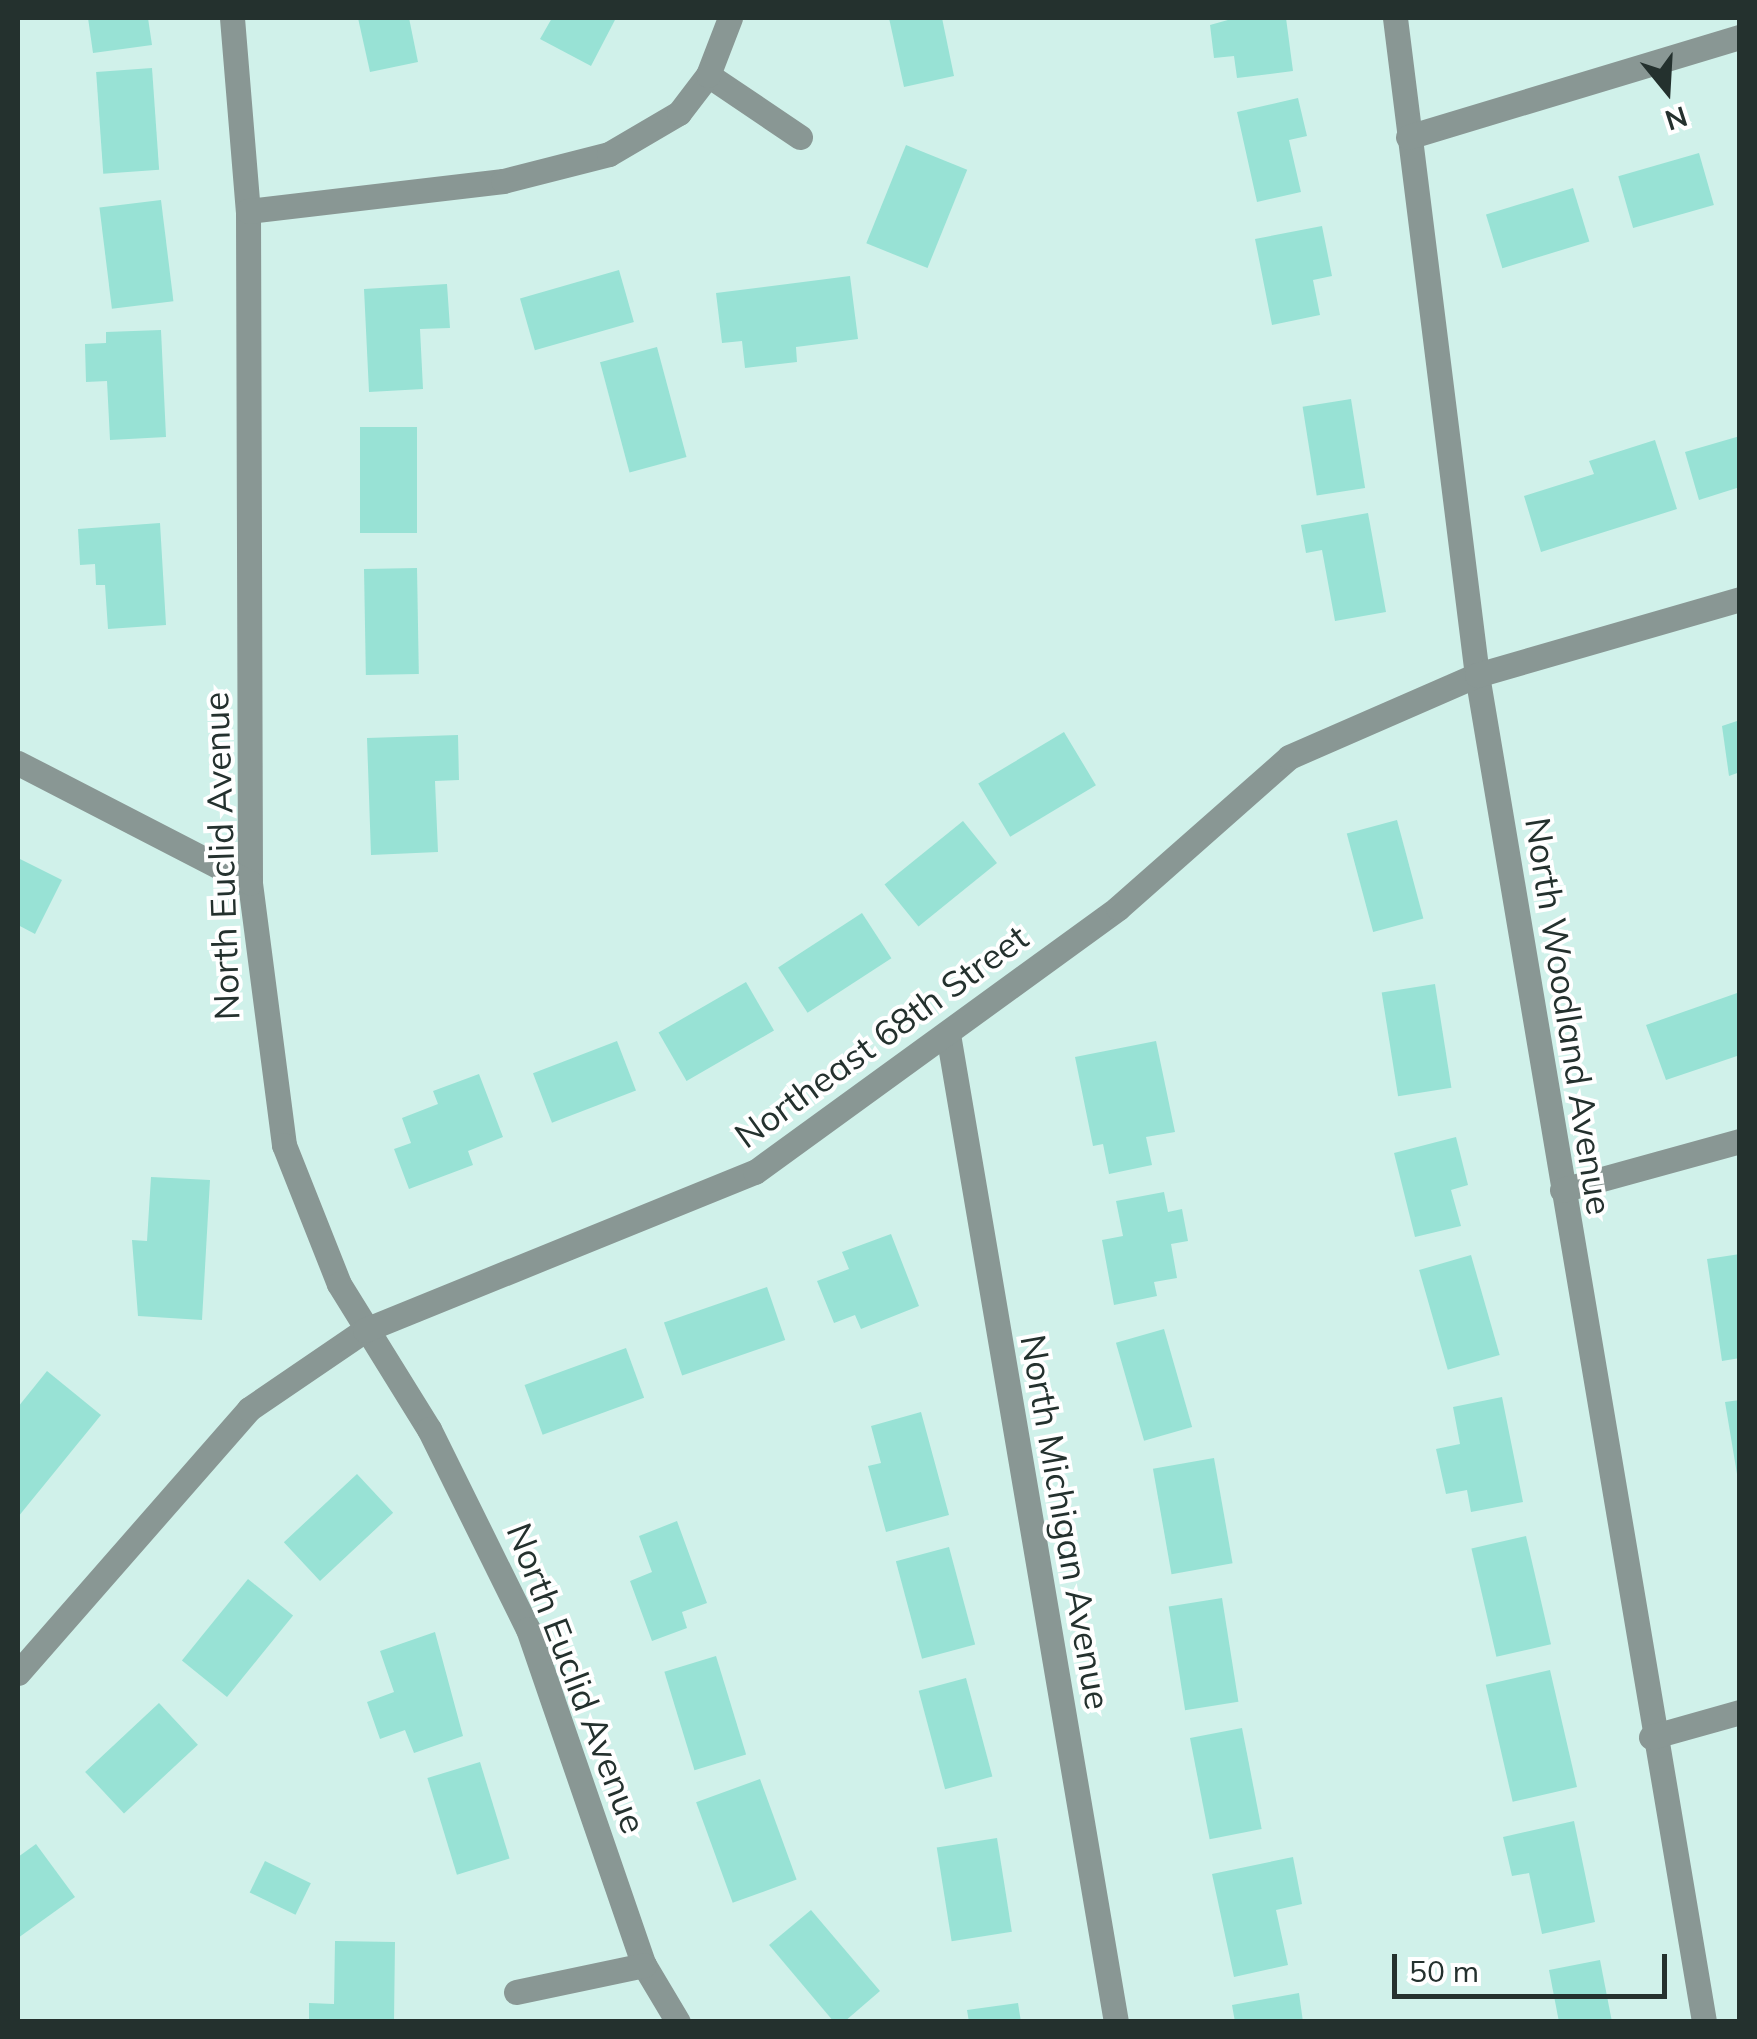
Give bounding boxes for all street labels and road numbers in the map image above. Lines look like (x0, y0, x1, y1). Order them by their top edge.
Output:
street label: North Euclid Avenue (194, 691, 248, 1021)
street label: North Woodland Avenue (1517, 814, 1621, 1218)
street label: Northeast 68th Street (726, 916, 1036, 1156)
street label: North Michigan Avenue (1012, 1331, 1120, 1713)
street label: North Euclid Avenue (499, 1517, 655, 1839)

